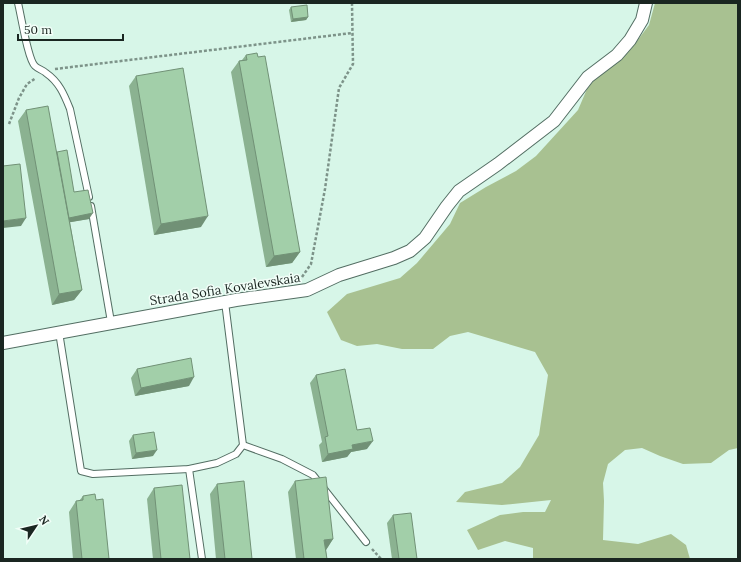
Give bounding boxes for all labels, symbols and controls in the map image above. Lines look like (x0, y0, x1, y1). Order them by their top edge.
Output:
scale bar (18, 16, 123, 42)
text: 50 m (24, 22, 52, 37)
street label: Strada Sofia Kovalevskaia (149, 269, 302, 309)
north arrow (16, 506, 56, 546)
text: N (36, 513, 53, 528)

